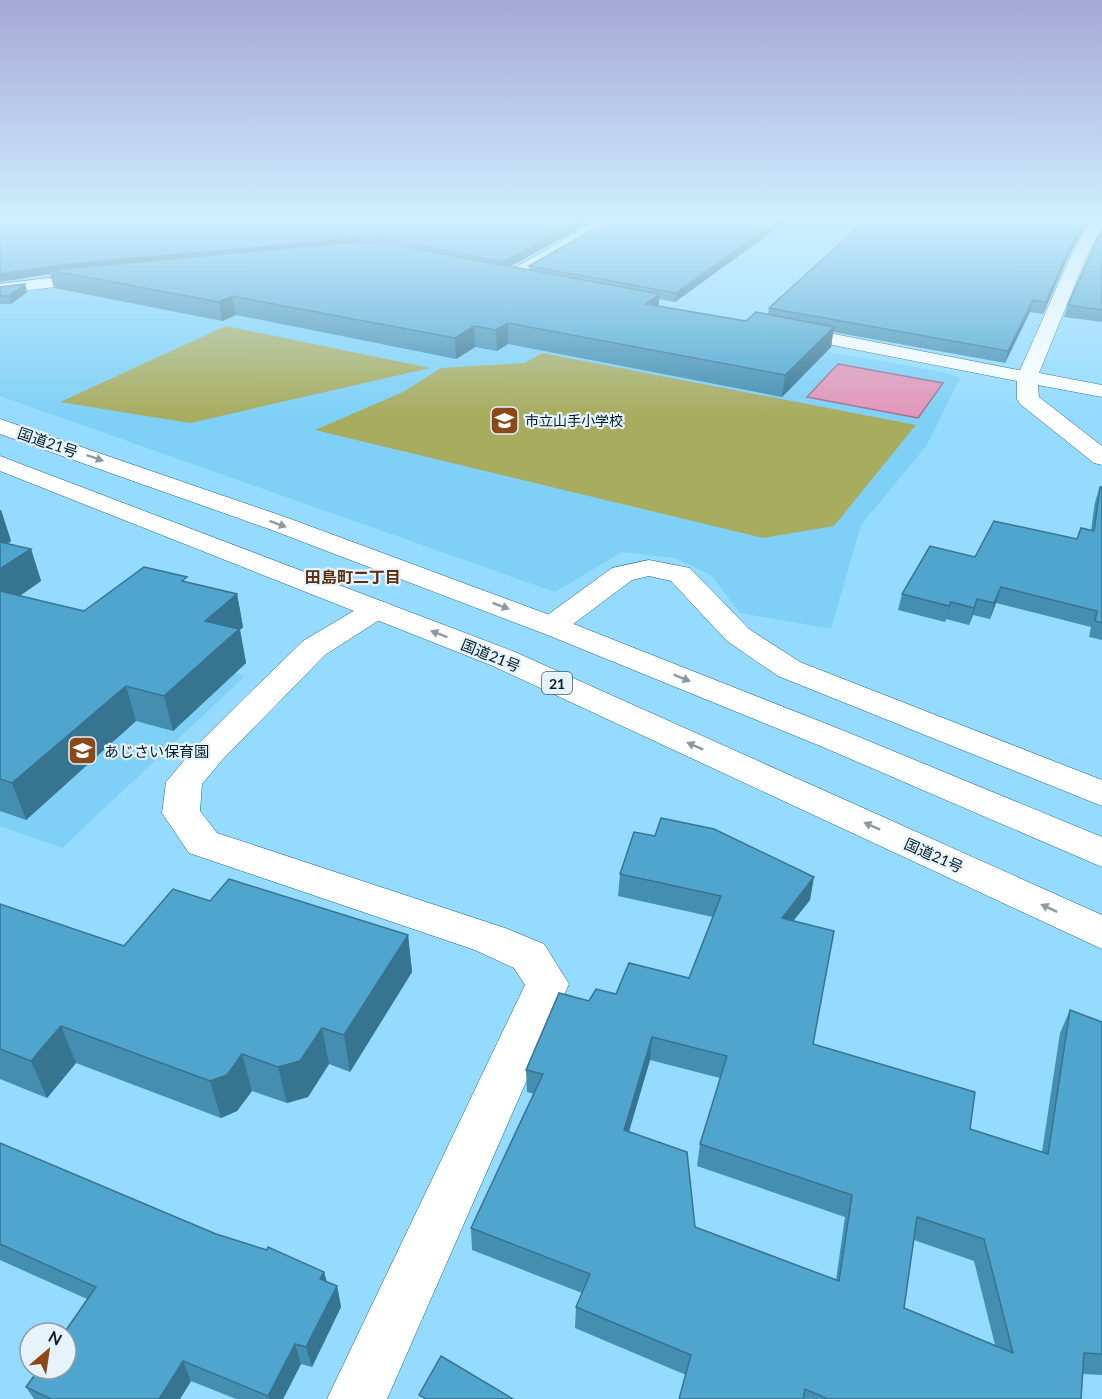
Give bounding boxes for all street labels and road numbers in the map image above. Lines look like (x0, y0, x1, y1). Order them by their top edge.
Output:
street label: 国道21号 (16, 423, 80, 461)
street label: 国道21号 (459, 635, 523, 675)
road number: 21 (542, 672, 572, 694)
street label: 国道21号 (902, 834, 966, 876)

